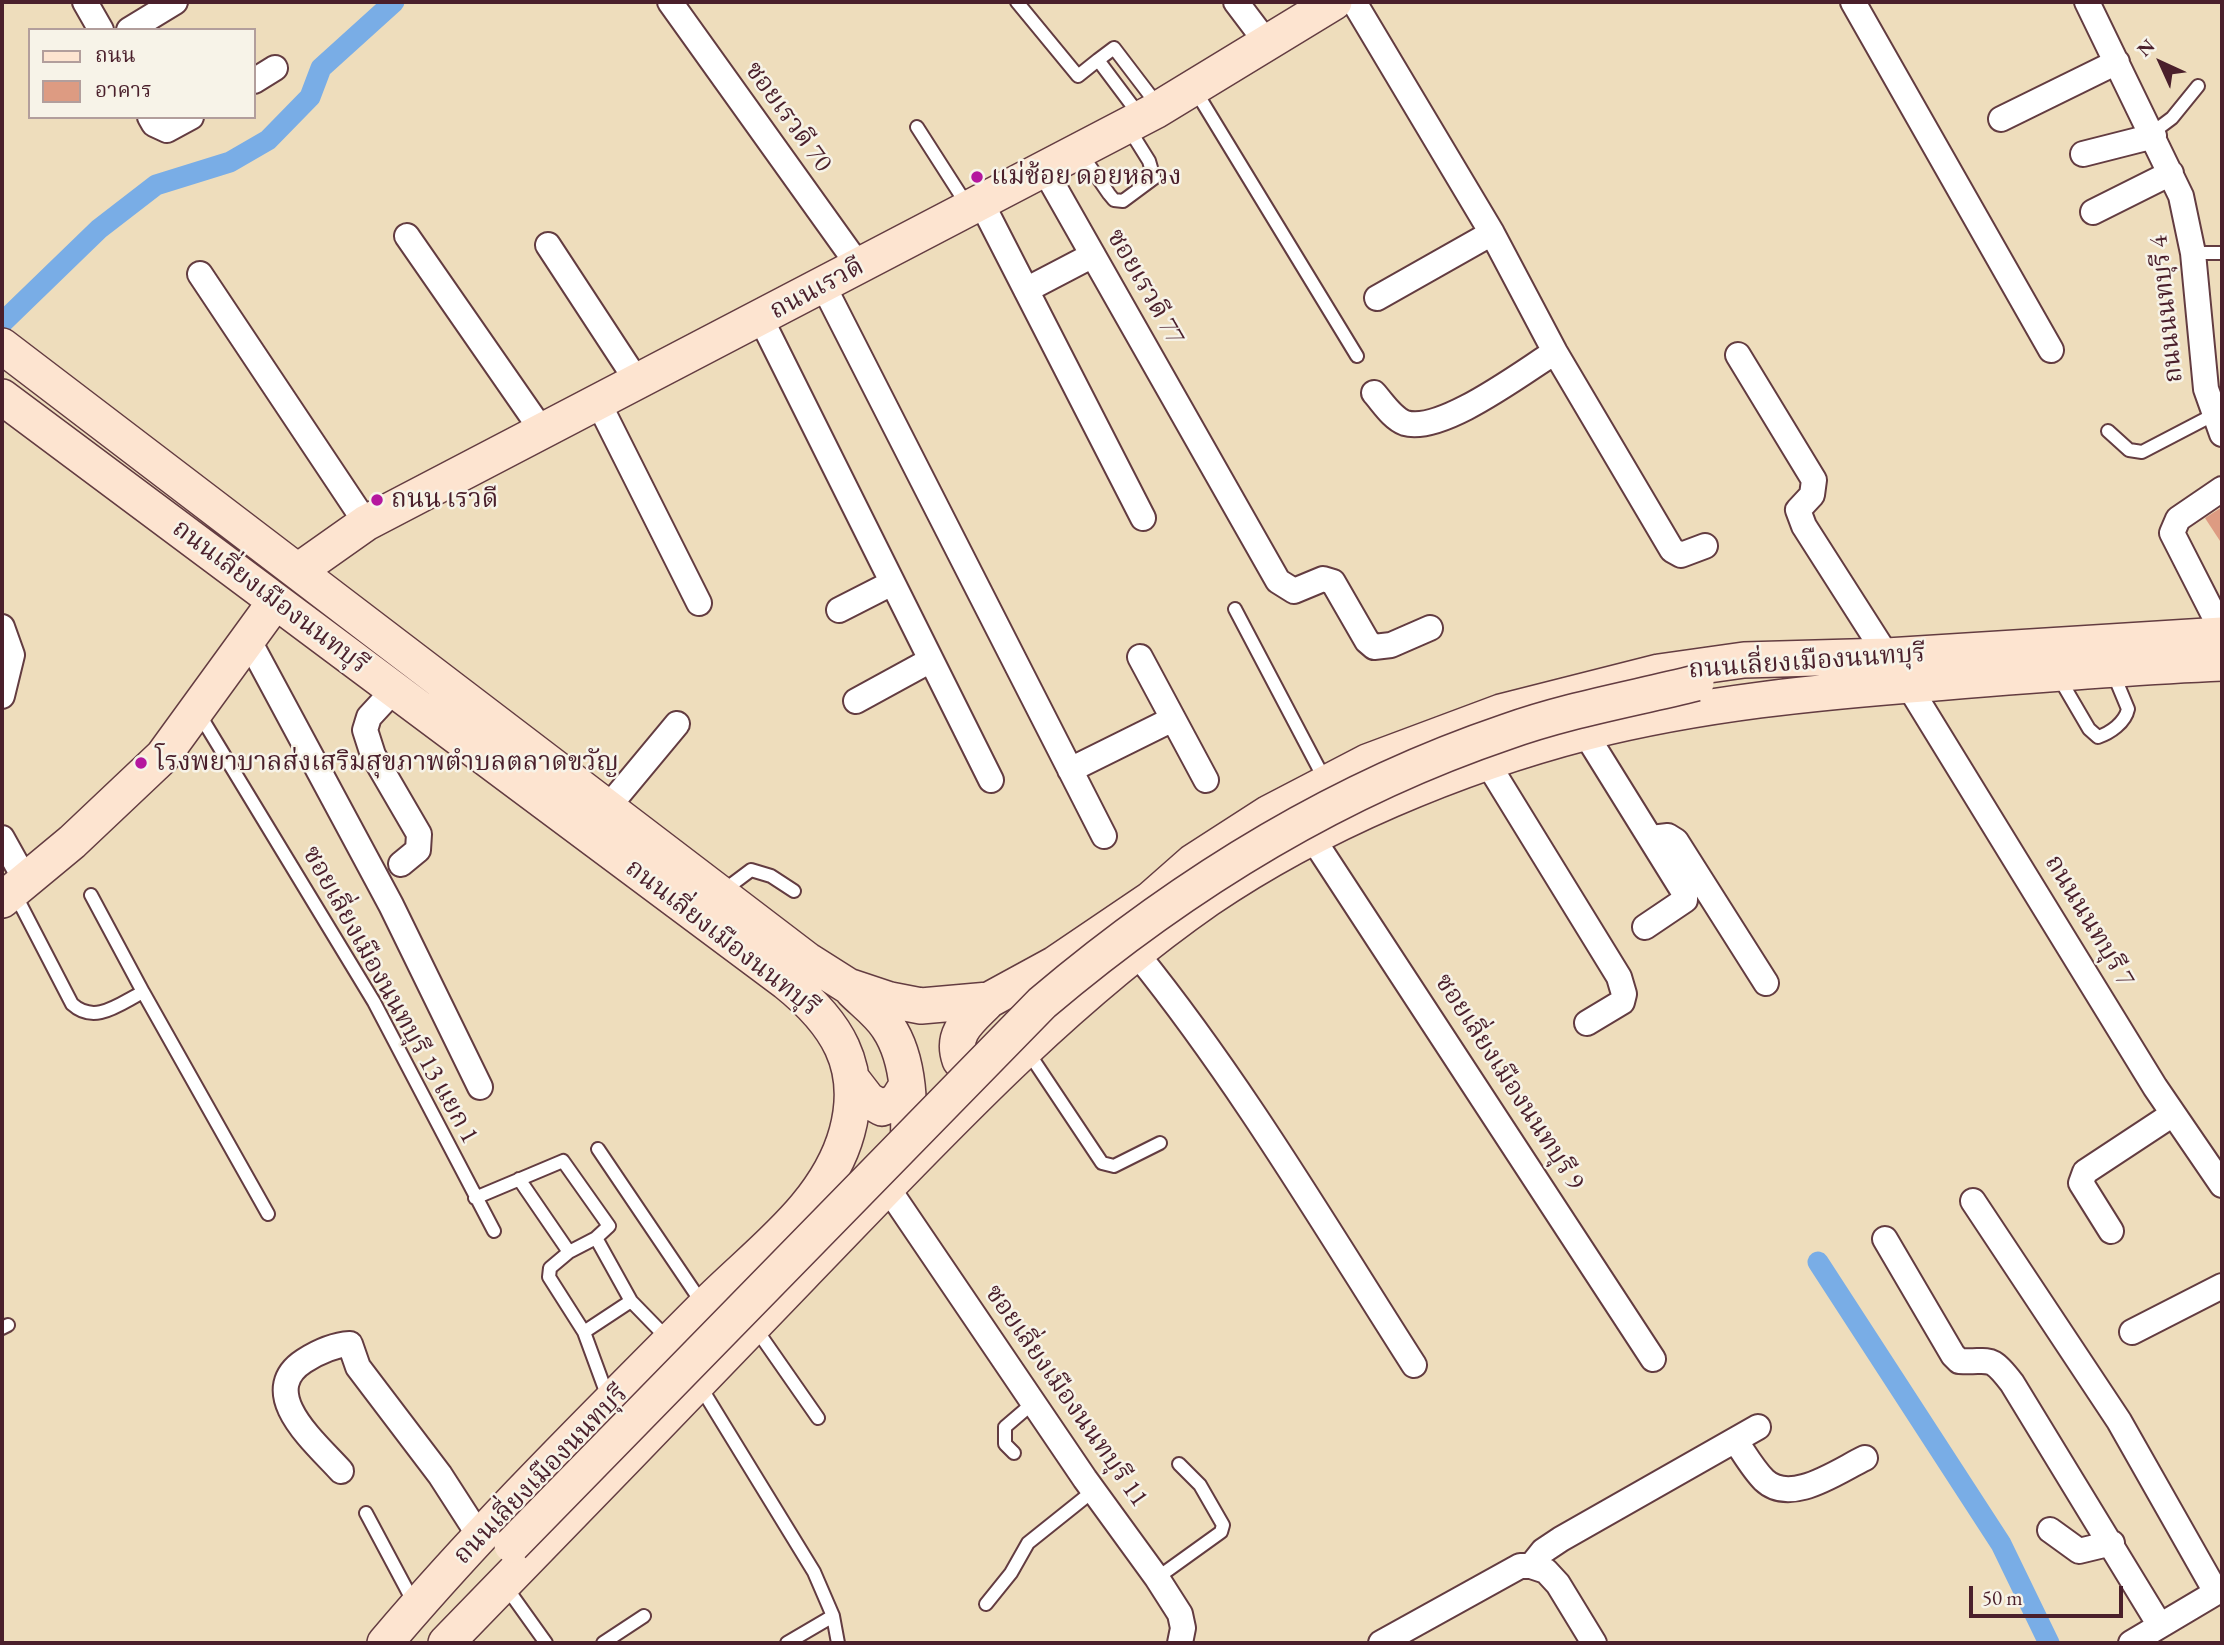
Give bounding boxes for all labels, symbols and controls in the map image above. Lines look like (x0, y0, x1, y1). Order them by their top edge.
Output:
legend (28, 28, 256, 119)
north arrow (2126, 28, 2196, 98)
text: N (2132, 34, 2160, 62)
text: ถนน (95, 41, 136, 68)
street label: ซอยเรวดี 70 (738, 56, 838, 178)
text: อาคาร (95, 76, 152, 103)
place label: แม่ช้อย ดอยหลวง (991, 161, 1181, 193)
marker: แม่ช้อย ดอยหลวง (969, 169, 985, 185)
street label: ซอยเรวดี 77 (1099, 224, 1191, 350)
street label: ถนนนนทบุรี 4 (2144, 234, 2190, 384)
street label: ถนนเรวดี (765, 251, 869, 327)
place label: ถนน เรวดี (391, 484, 498, 516)
marker: ถนน เรวดี (369, 492, 385, 508)
street label: ถนนเลี่ยงเมืองนนทบุรี (166, 513, 374, 681)
street label: ถนนเลี่ยงเมืองนนทบุรี (1687, 638, 1927, 686)
place label: โรงพยาบาลส่งเสริมสุขภาพตำบลตลาดขวัญ (155, 747, 619, 779)
marker: โรงพยาบาลส่งเสริมสุขภาพตำบลตลาดขวัญ (133, 755, 149, 771)
street label: ซอยเลี่ยงเมืองนนทบุรี 13 แยก 1 (295, 841, 485, 1149)
street label: ถนนนนทบุรี 7 (2037, 849, 2141, 993)
street label: ถนนเลี่ยงเมืองนนทบุรี (619, 853, 825, 1023)
street label: ซอยเลี่ยงเมืองนนทบุรี 9 (1427, 968, 1591, 1196)
street label: ซอยเลี่ยงเมืองนนทบุรี 11 (978, 1279, 1154, 1513)
street label: ถนนเลี่ยงเมืองนนทบุรี (447, 1379, 635, 1571)
scale bar (1972, 1572, 2126, 1616)
text: 50 m (1982, 1584, 2023, 1611)

